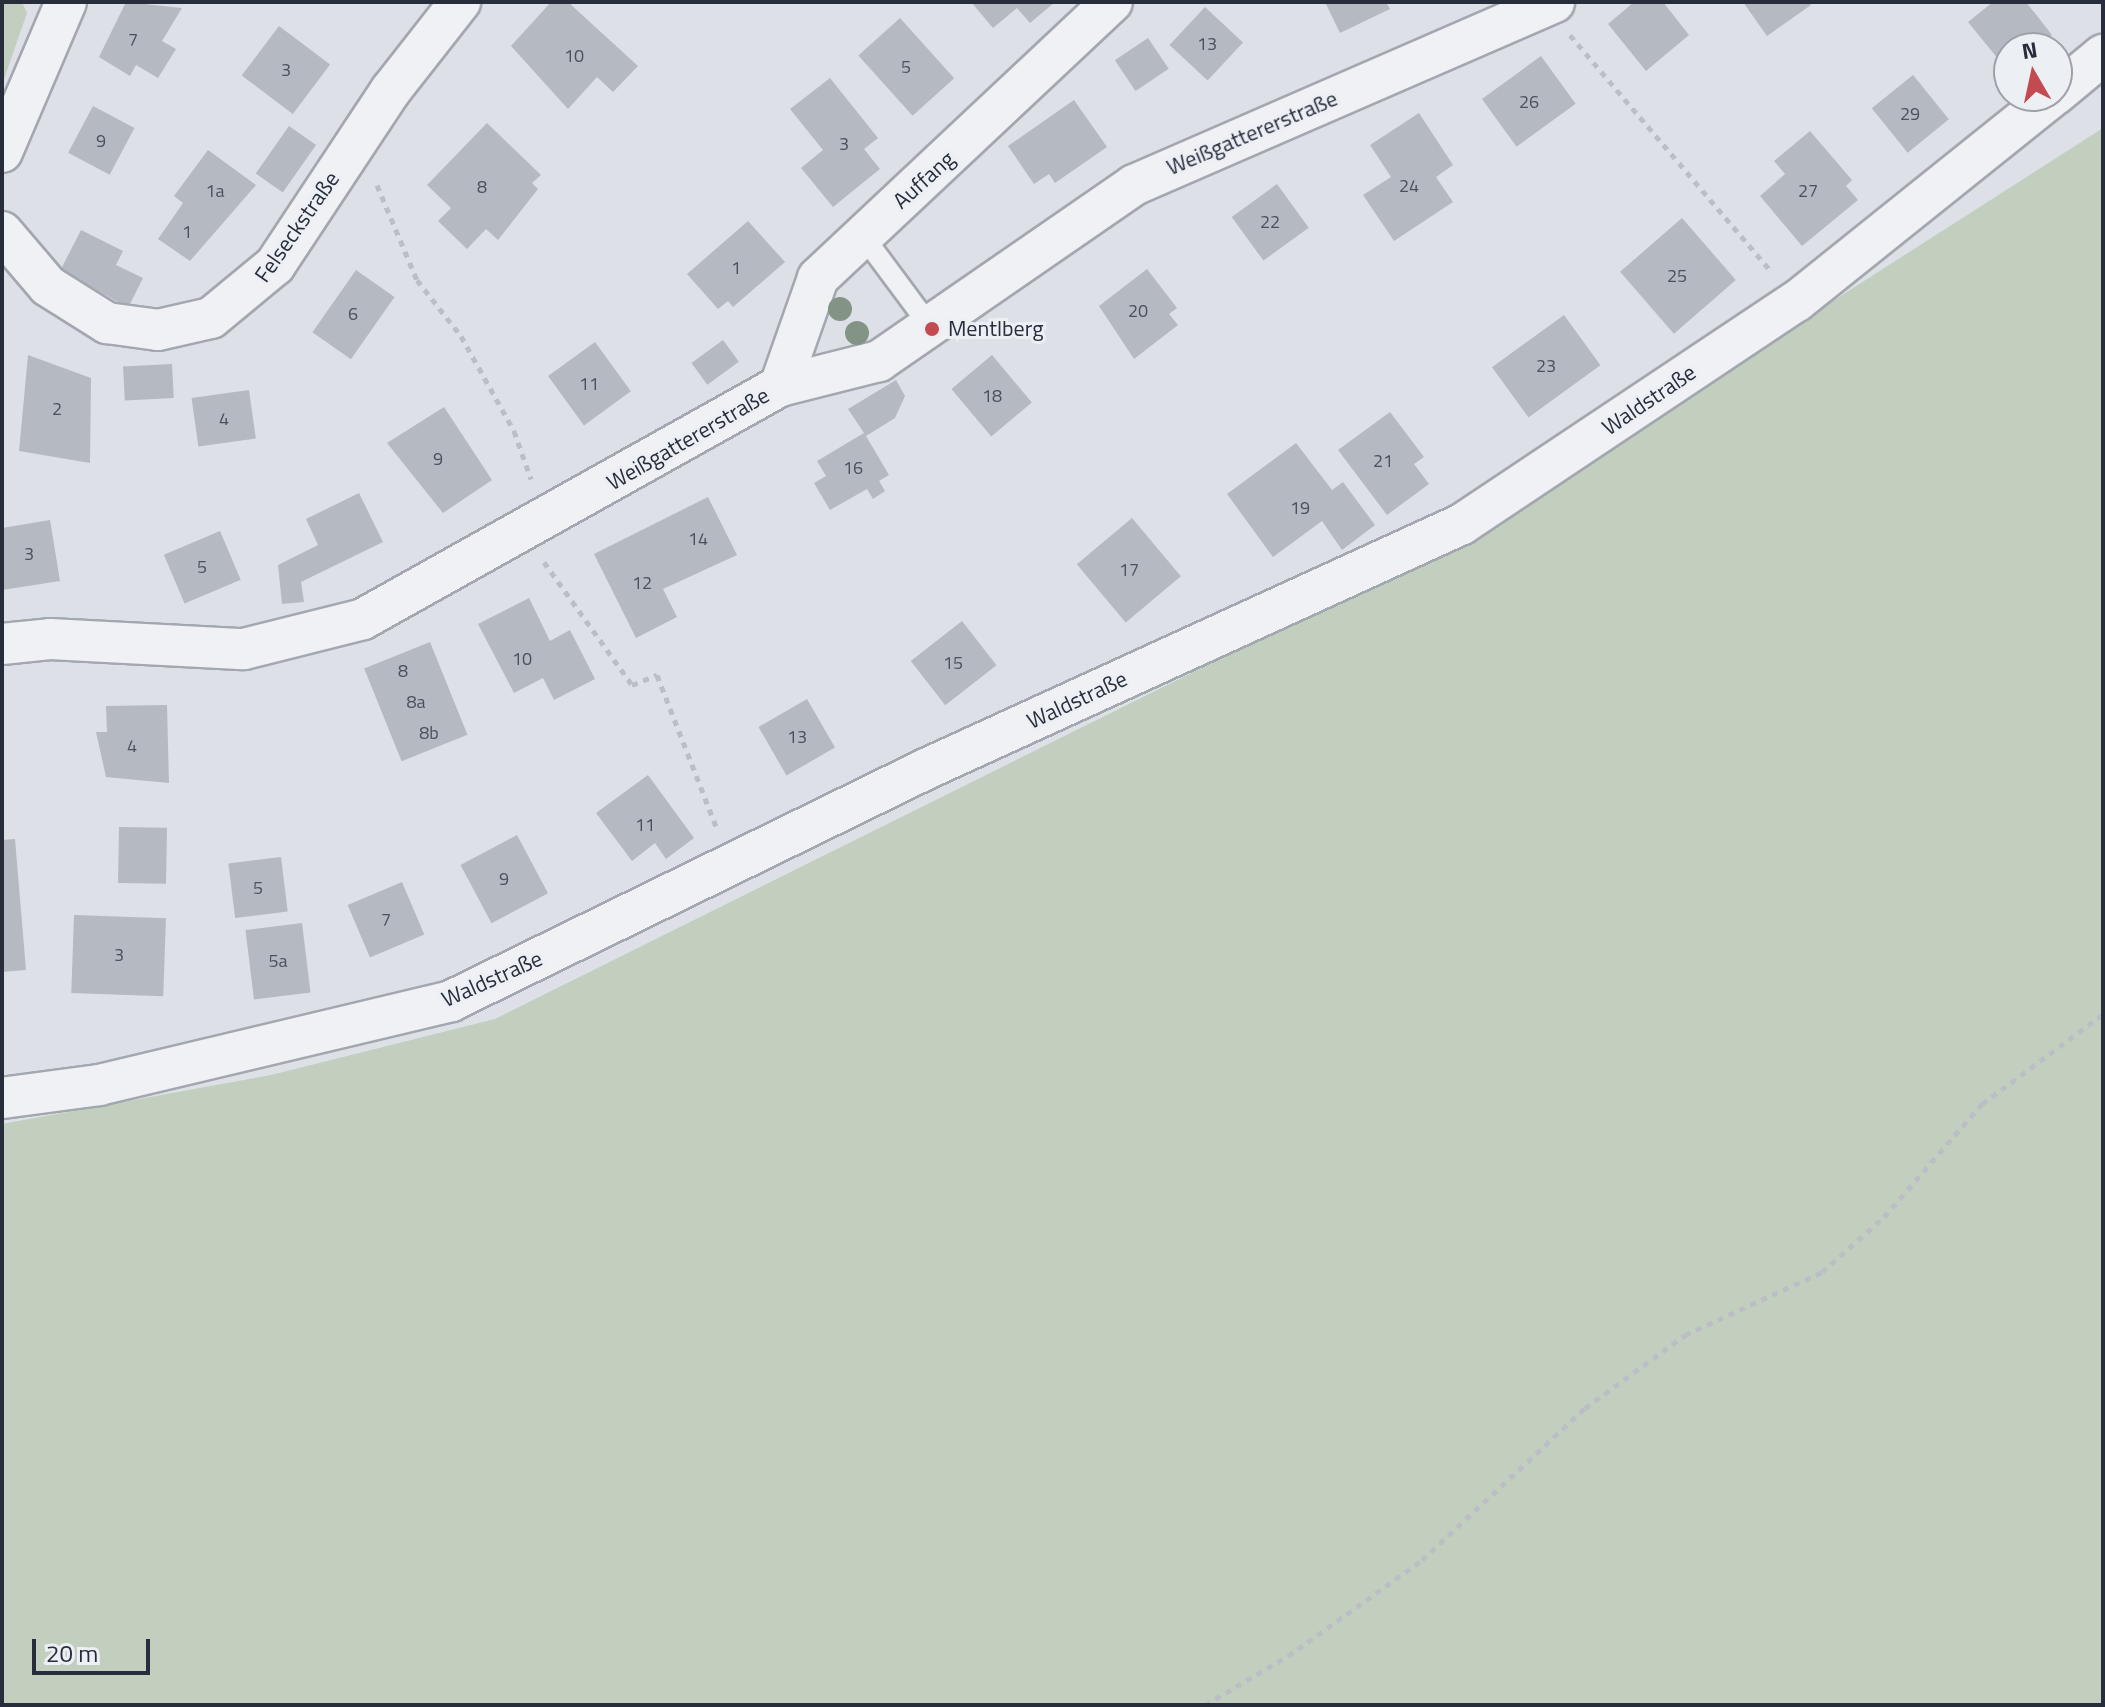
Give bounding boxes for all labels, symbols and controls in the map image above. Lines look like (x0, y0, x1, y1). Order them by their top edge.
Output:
house number: 7 (128, 29, 138, 51)
north arrow (1993, 32, 2073, 112)
text: N (2019, 32, 2040, 68)
house number: 13 (1197, 33, 1217, 55)
house number: 10 (564, 45, 584, 67)
house number: 5 (901, 56, 911, 78)
house number: 3 (281, 59, 291, 81)
street label: Weißgattererstraße (1163, 85, 1341, 181)
house number: 26 (1519, 91, 1539, 113)
house number: 29 (1900, 103, 1920, 125)
house number: 9 (96, 130, 106, 152)
house number: 3 (839, 133, 849, 155)
street label: Auffang (888, 146, 960, 214)
street label: Felseckstraße (249, 167, 345, 287)
house number: 24 (1399, 175, 1419, 197)
house number: 8 (477, 176, 487, 198)
house number: 1a (205, 180, 225, 202)
house number: 27 (1798, 180, 1818, 202)
house number: 22 (1260, 211, 1280, 233)
house number: 1 (182, 221, 192, 243)
house number: 1 (731, 257, 741, 279)
house number: 25 (1667, 265, 1687, 287)
house number: 20 (1128, 300, 1148, 322)
house number: 6 (348, 303, 358, 325)
place label: Mentlberg (948, 316, 1043, 342)
marker: Mentlberg (923, 320, 941, 338)
house number: 23 (1536, 355, 1556, 377)
street label: Waldstraße (1597, 359, 1701, 441)
house number: 11 (579, 373, 599, 395)
street label: Weißgattererstraße (602, 382, 774, 496)
house number: 18 (982, 385, 1002, 407)
house number: 2 (52, 398, 62, 420)
house number: 4 (219, 408, 229, 430)
house number: 9 (433, 448, 443, 470)
house number: 21 (1373, 450, 1393, 472)
house number: 16 (843, 457, 863, 479)
house number: 19 (1290, 497, 1310, 519)
house number: 14 (688, 528, 708, 550)
house number: 3 (24, 543, 34, 565)
house number: 5 (197, 556, 207, 578)
house number: 17 (1119, 559, 1139, 581)
house number: 12 (632, 572, 652, 594)
house number: 10 (512, 648, 532, 670)
house number: 15 (943, 652, 963, 674)
house number: 8 (398, 660, 408, 682)
street label: Waldstraße (1023, 665, 1131, 735)
house number: 8a (406, 691, 426, 713)
house number: 8b (419, 722, 439, 744)
house number: 13 (787, 726, 807, 748)
house number: 4 (127, 735, 137, 757)
house number: 11 (635, 814, 655, 836)
house number: 9 (499, 868, 509, 890)
house number: 5 (253, 877, 263, 899)
house number: 7 (381, 909, 391, 931)
house number: 3 (114, 944, 124, 966)
street label: Waldstraße (438, 945, 546, 1013)
house number: 5a (268, 950, 288, 972)
scale bar (36, 1623, 154, 1673)
text: 20 m (46, 1635, 98, 1671)

